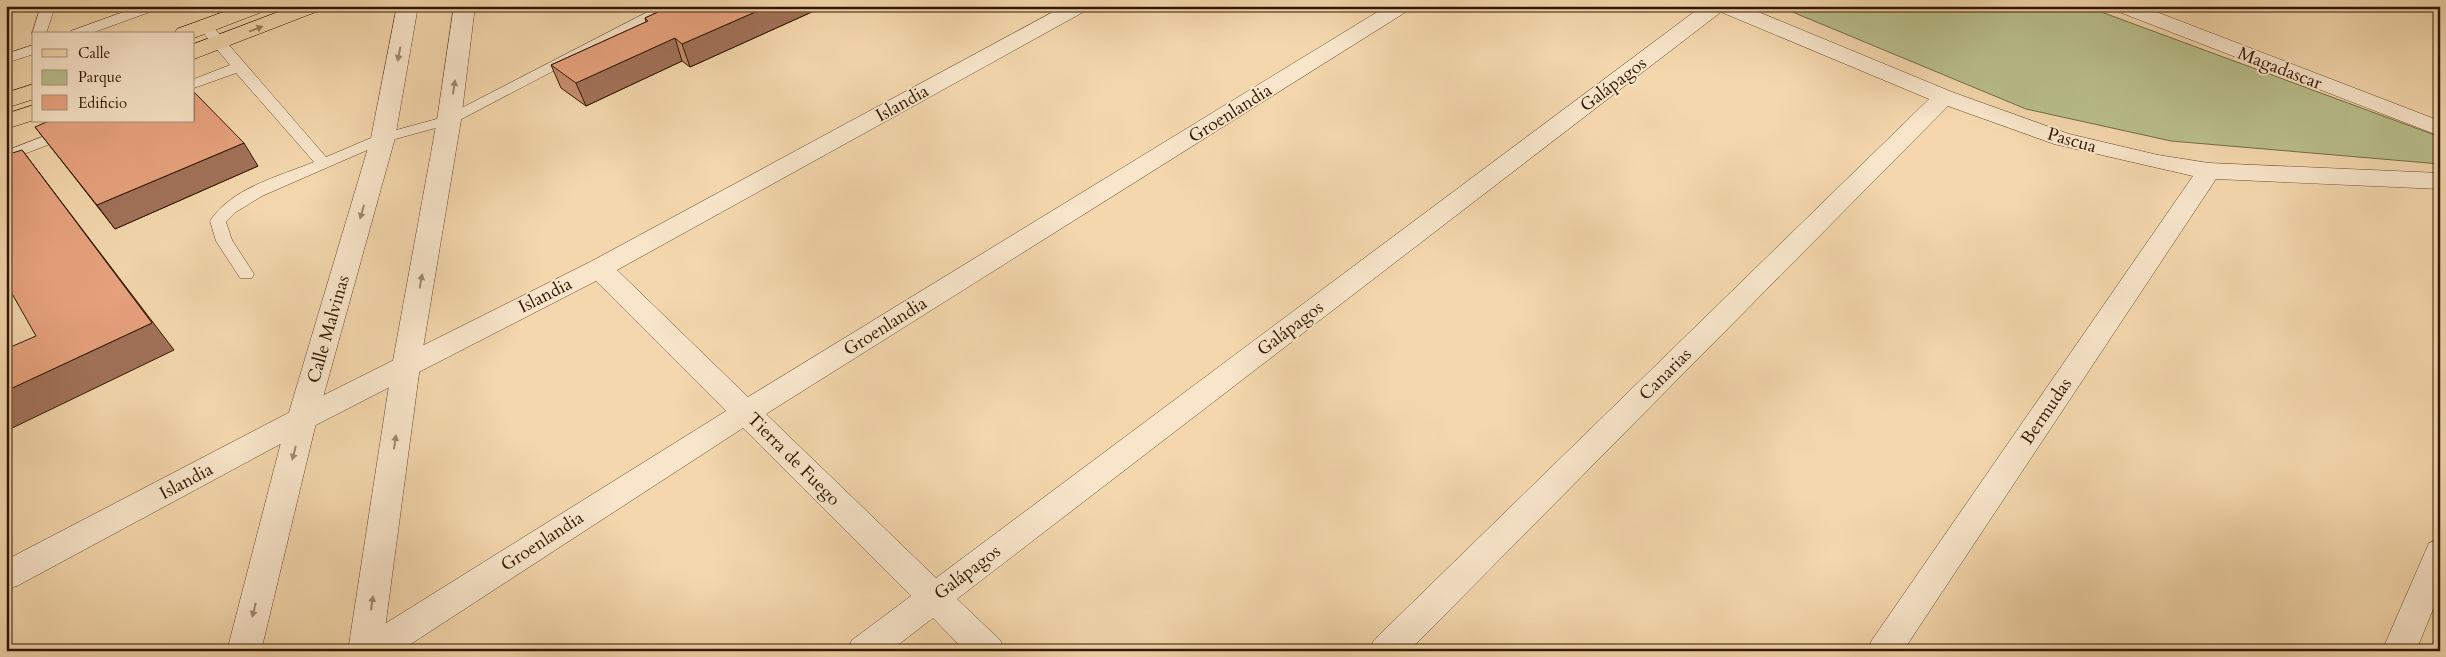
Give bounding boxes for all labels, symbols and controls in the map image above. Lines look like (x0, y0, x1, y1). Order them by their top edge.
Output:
one-way arrow (249, 24, 263, 32)
legend (32, 32, 195, 122)
street label: Magadascar (2234, 41, 2326, 96)
text: Calle (78, 43, 111, 63)
one-way arrow (395, 47, 403, 63)
street label: Galápagos (1575, 51, 1652, 118)
text: Parque (78, 67, 122, 87)
one-way arrow (450, 78, 458, 94)
street label: Groenlandia (1184, 78, 1277, 149)
street label: Islandia (871, 79, 933, 128)
text: Edificio (78, 93, 127, 113)
street label: Pascua (2044, 122, 2100, 159)
one-way arrow (358, 205, 366, 220)
street label: Islandia (514, 271, 577, 320)
street label: Calle Malvinas (301, 272, 356, 386)
one-way arrow (417, 273, 425, 289)
street label: Groenlandia (839, 291, 932, 362)
street label: Galápagos (1252, 295, 1329, 362)
street label: Canarias (1634, 343, 1697, 406)
street label: Bermudas (2015, 373, 2078, 450)
street label: Tierra de Fuego (741, 407, 846, 512)
one-way arrow (391, 433, 399, 449)
one-way arrow (290, 445, 298, 460)
street label: Islandia (155, 457, 218, 506)
street label: Groenlandia (496, 505, 589, 577)
street label: Galápagos (929, 539, 1006, 606)
one-way arrow (368, 594, 376, 610)
one-way arrow (250, 603, 258, 618)

